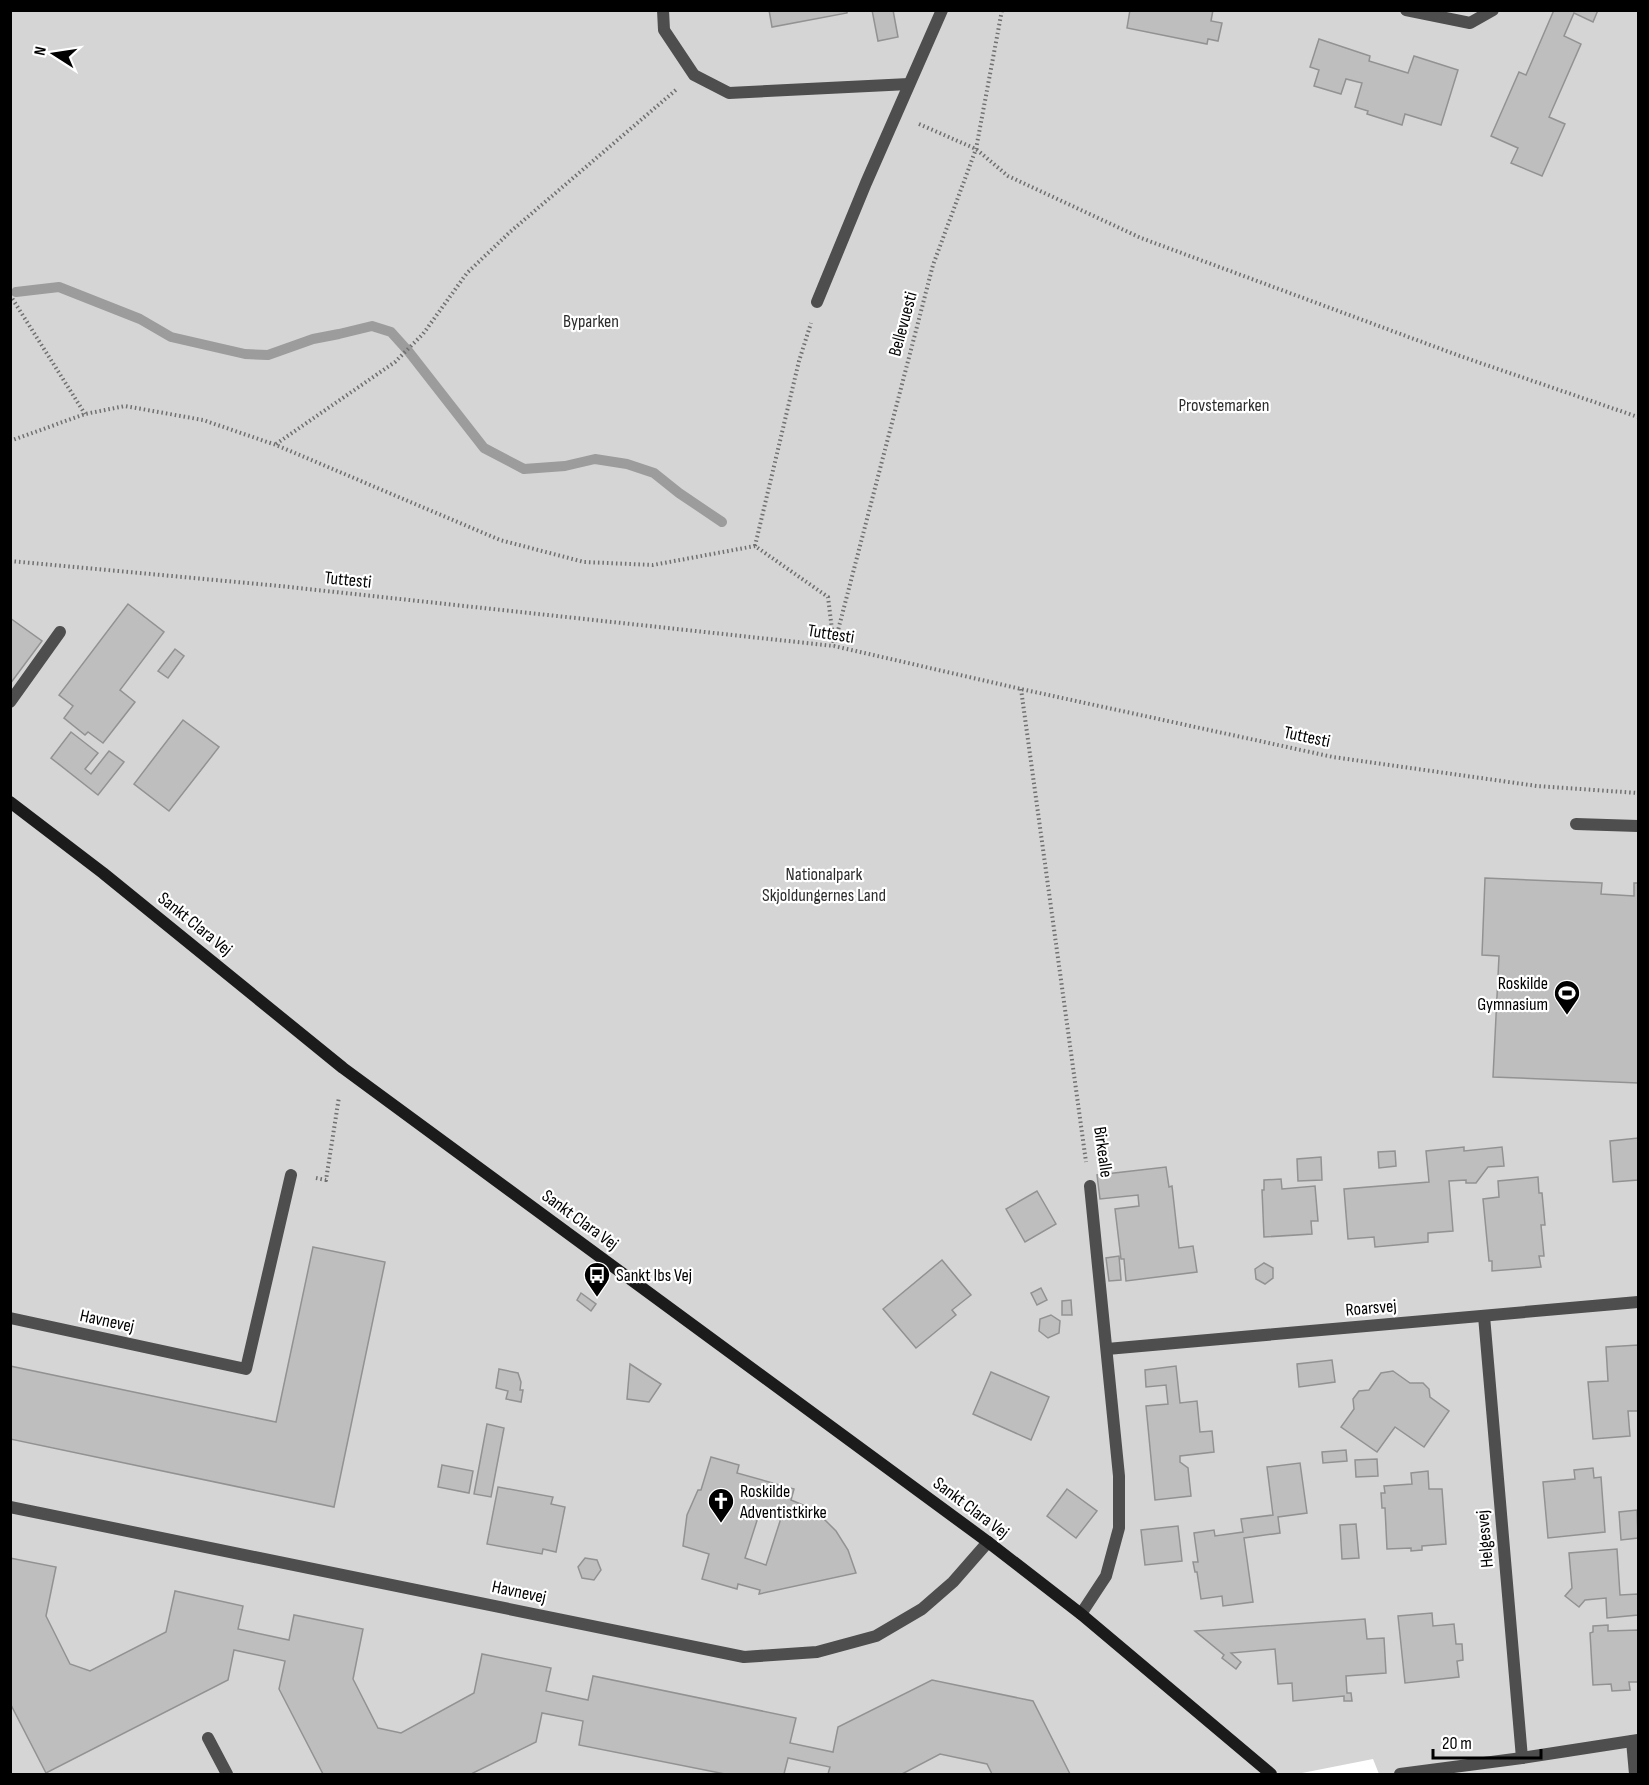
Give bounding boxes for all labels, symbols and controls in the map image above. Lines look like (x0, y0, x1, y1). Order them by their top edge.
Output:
north arrow (24, 24, 84, 84)
text: N (31, 45, 51, 57)
street label: Bellevuesti (884, 289, 922, 359)
park label: Byparken (563, 311, 619, 332)
park label: Provstemarken (1179, 395, 1270, 416)
street label: Tuttesti (324, 567, 372, 593)
street label: Tuttesti (806, 620, 856, 648)
street label: Tuttesti (1282, 722, 1332, 752)
park label: Nationalpark Skjoldungernes Land (762, 864, 886, 906)
street label: Sankt Clara Vej (154, 888, 236, 960)
place label: Roskilde Gymnasium (1477, 973, 1548, 1015)
sports icon: Roskilde Gymnasium (1552, 978, 1582, 1016)
street label: Birkealle (1089, 1125, 1117, 1179)
street label: Sankt Clara Vej (538, 1185, 622, 1255)
bus stop icon: Sankt Ibs Vej (582, 1260, 612, 1298)
place label: Sankt Ibs Vej (616, 1265, 692, 1286)
street label: Roarsvej (1345, 1295, 1397, 1321)
street label: Havnevej (78, 1305, 136, 1337)
street label: Sankt Clara Vej (929, 1473, 1013, 1543)
place label: Roskilde Adventistkirke (739, 1481, 827, 1523)
church icon: Roskilde Adventistkirke (706, 1486, 736, 1524)
street label: Helgesvej (1472, 1509, 1498, 1569)
street label: Havnevej (490, 1576, 548, 1608)
scale bar (1433, 1722, 1541, 1760)
text: 20 m (1442, 1733, 1472, 1754)

